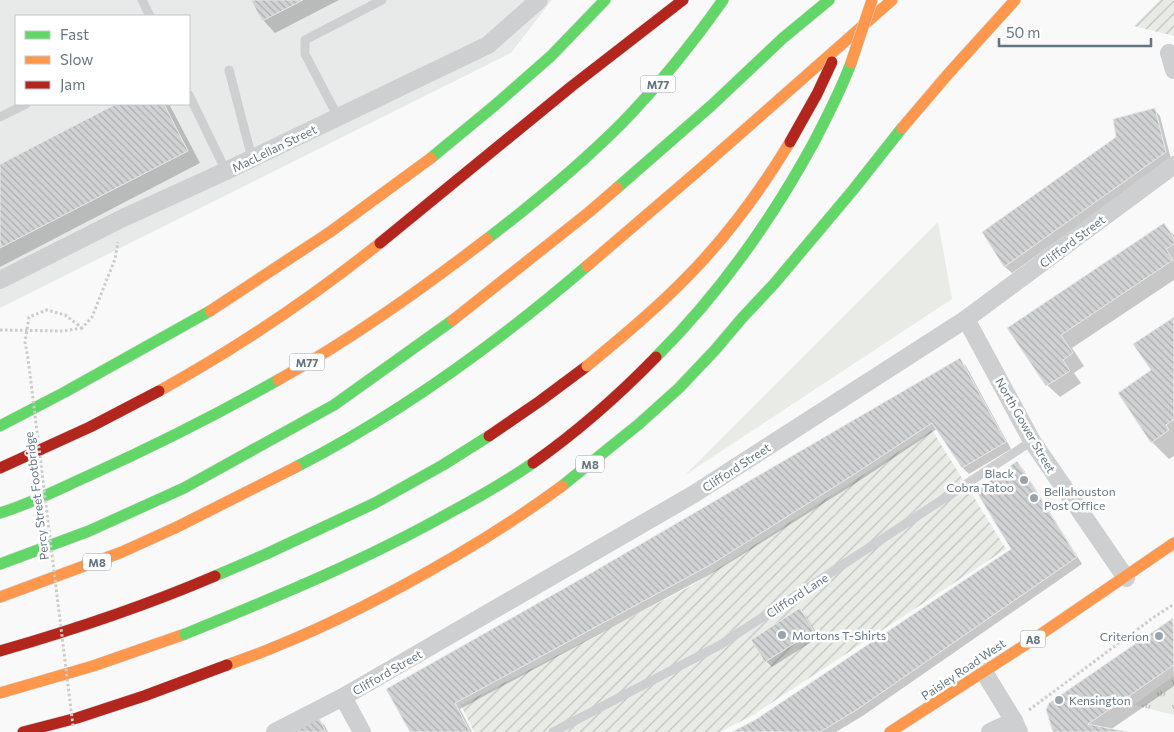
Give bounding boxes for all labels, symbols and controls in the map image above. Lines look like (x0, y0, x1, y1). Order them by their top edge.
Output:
legend (15, 15, 190, 105)
scale bar (999, 15, 1152, 47)
text: 50 m (1006, 23, 1040, 41)
text: Fast (60, 25, 89, 43)
text: Slow (60, 50, 93, 68)
text: Jam (60, 75, 85, 93)
road number: M77 (640, 76, 676, 92)
street label: MacLellan Street (229, 121, 319, 175)
street label: Clifford Street (1037, 212, 1107, 270)
road number: M77 (290, 354, 324, 371)
street label: North Gower Street (993, 375, 1059, 475)
street label: Percy Street Footbridge (21, 431, 51, 561)
street label: Clifford Street (699, 440, 773, 494)
road number: M8 (576, 456, 604, 472)
place label: Black Cobra Tatoo (946, 466, 1014, 494)
marker: Black Cobra Tatoo (1018, 474, 1030, 486)
place label: Bellahouston Post Office (1044, 484, 1116, 512)
marker: Bellahouston Post Office (1028, 492, 1040, 504)
road number: M8 (83, 554, 111, 570)
street label: Clifford Lane (764, 570, 830, 620)
place label: Mortons T-Shirts (792, 628, 886, 642)
marker: Mortons T-Shirts (776, 629, 788, 641)
place label: Criterion (1100, 629, 1149, 643)
road number: A8 (1020, 630, 1046, 648)
marker: Criterion (1153, 630, 1165, 642)
street label: Paisley Road West (918, 636, 1008, 702)
street label: Clifford Street (350, 646, 424, 698)
place label: Kensington (1069, 693, 1131, 707)
marker: Kensington (1053, 694, 1065, 706)

